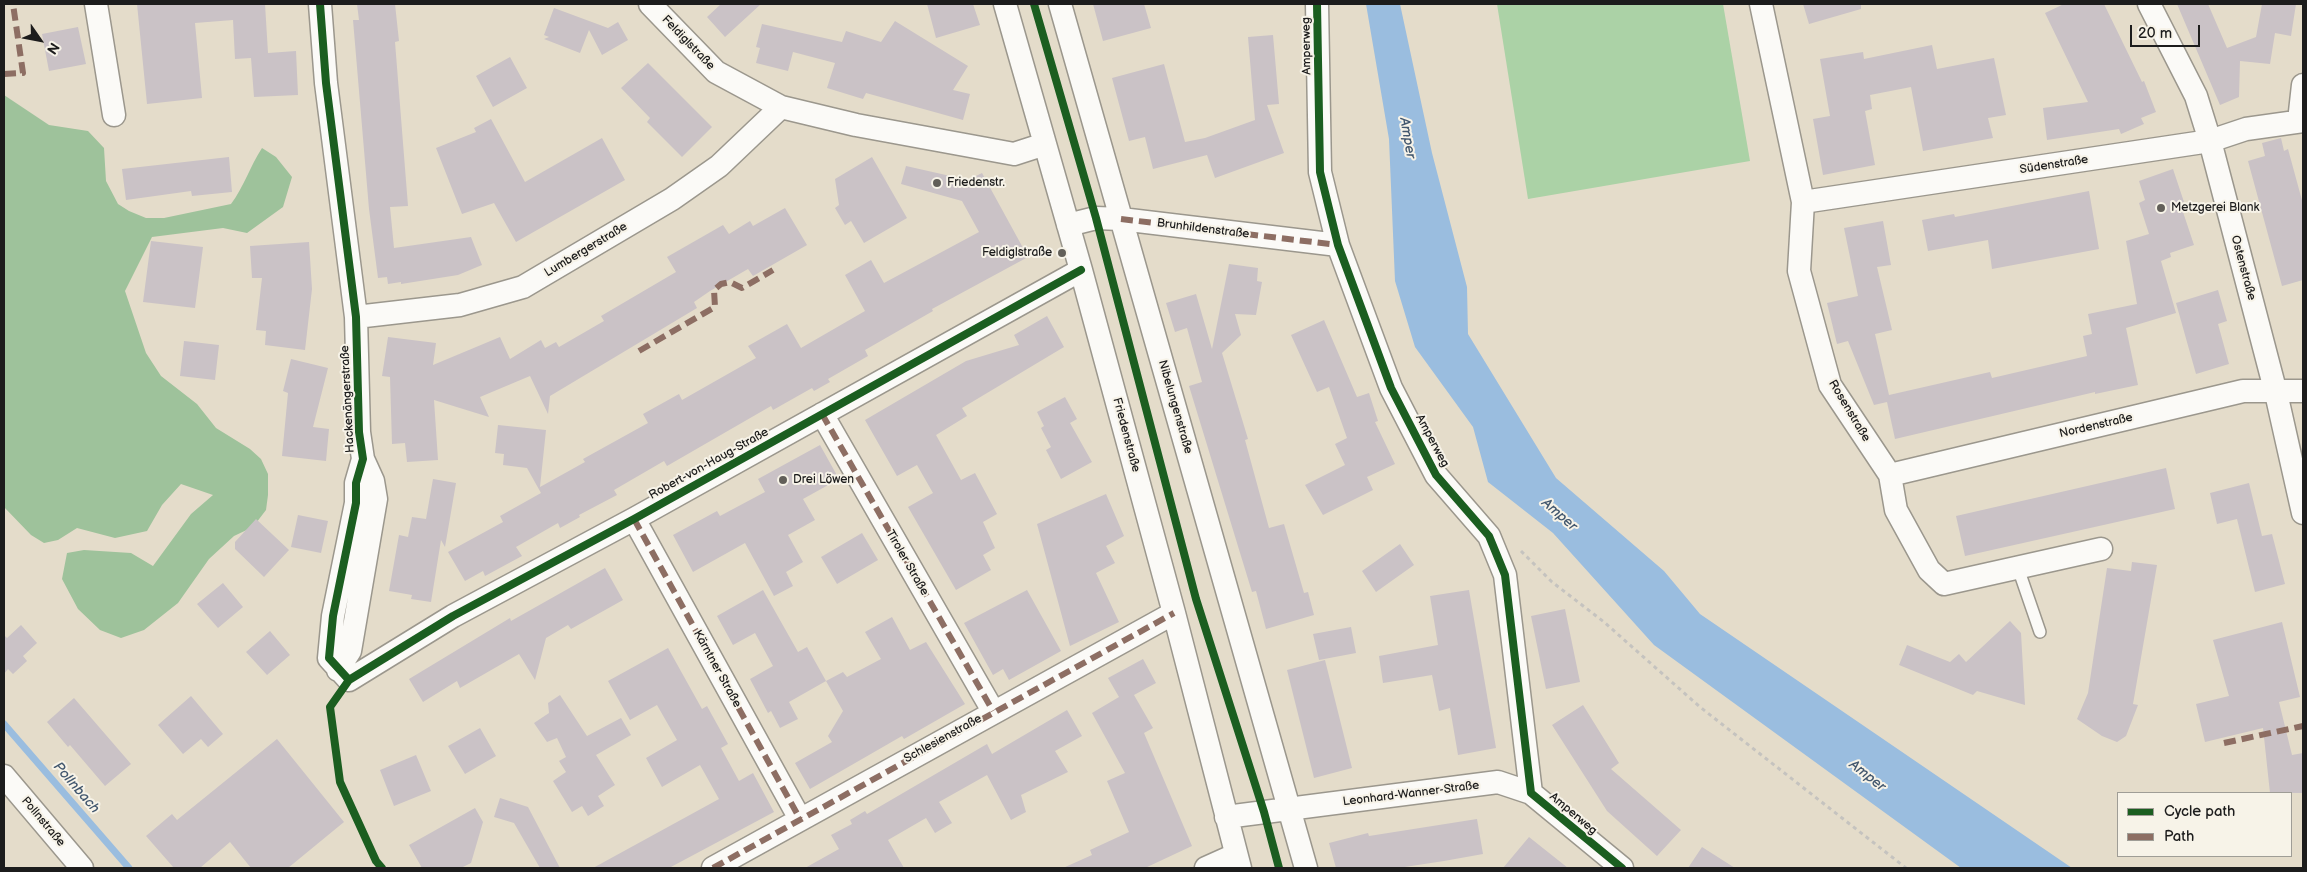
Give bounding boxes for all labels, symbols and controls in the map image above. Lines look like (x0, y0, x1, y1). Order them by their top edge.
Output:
street label: Feldiglstraße (658, 13, 718, 73)
north arrow (15, 15, 65, 65)
scale bar (2132, 15, 2202, 47)
street label: Amperweg (1299, 17, 1315, 75)
text: 20 m (2138, 24, 2172, 43)
text: N (43, 39, 63, 57)
water label: Amper (1395, 116, 1419, 160)
street label: Südenstraße (2019, 152, 2089, 178)
place label: Friedenstr. (947, 176, 1005, 190)
marker: Friedenstr. (931, 177, 943, 189)
place label: Metzgerei Blank (2171, 201, 2259, 215)
marker: Metzgerei Blank (2155, 202, 2167, 214)
street label: Brunhildenstraße (1156, 216, 1250, 242)
street label: Lumbergerstraße (542, 220, 630, 280)
street label: Ostenstraße (2227, 234, 2259, 302)
place label: Feldiglstraße (982, 246, 1052, 260)
marker: Feldiglstraße (1056, 247, 1068, 259)
street label: Hackenängerstraße (338, 345, 358, 453)
street label: Nibelungenstraße (1155, 358, 1195, 456)
street label: Rosenstraße (1825, 378, 1873, 444)
street label: Friedenstraße (1109, 396, 1143, 474)
street label: Nordenstraße (2058, 411, 2134, 441)
street label: Amperweg (1412, 412, 1452, 470)
street label: Robert-von-Haug-Straße (647, 425, 771, 503)
place label: Drei Löwen (793, 473, 854, 487)
marker: Drei Löwen (777, 474, 789, 486)
water label: Amper (1538, 495, 1580, 535)
street label: Tiroler Straße (882, 528, 932, 598)
street label: Kärntner Straße (690, 628, 744, 710)
street label: Schlesienstraße (901, 712, 985, 766)
water label: Amper (1845, 757, 1889, 795)
water label: Pollnbach (49, 759, 103, 817)
street label: Leonhard-Wanner-Straße (1342, 778, 1480, 810)
street label: Amperweg (1546, 790, 1600, 838)
legend (2117, 792, 2292, 857)
street label: Pollnstraße (18, 794, 68, 850)
text: Cycle path (2164, 802, 2235, 821)
text: Path (2164, 827, 2194, 846)

